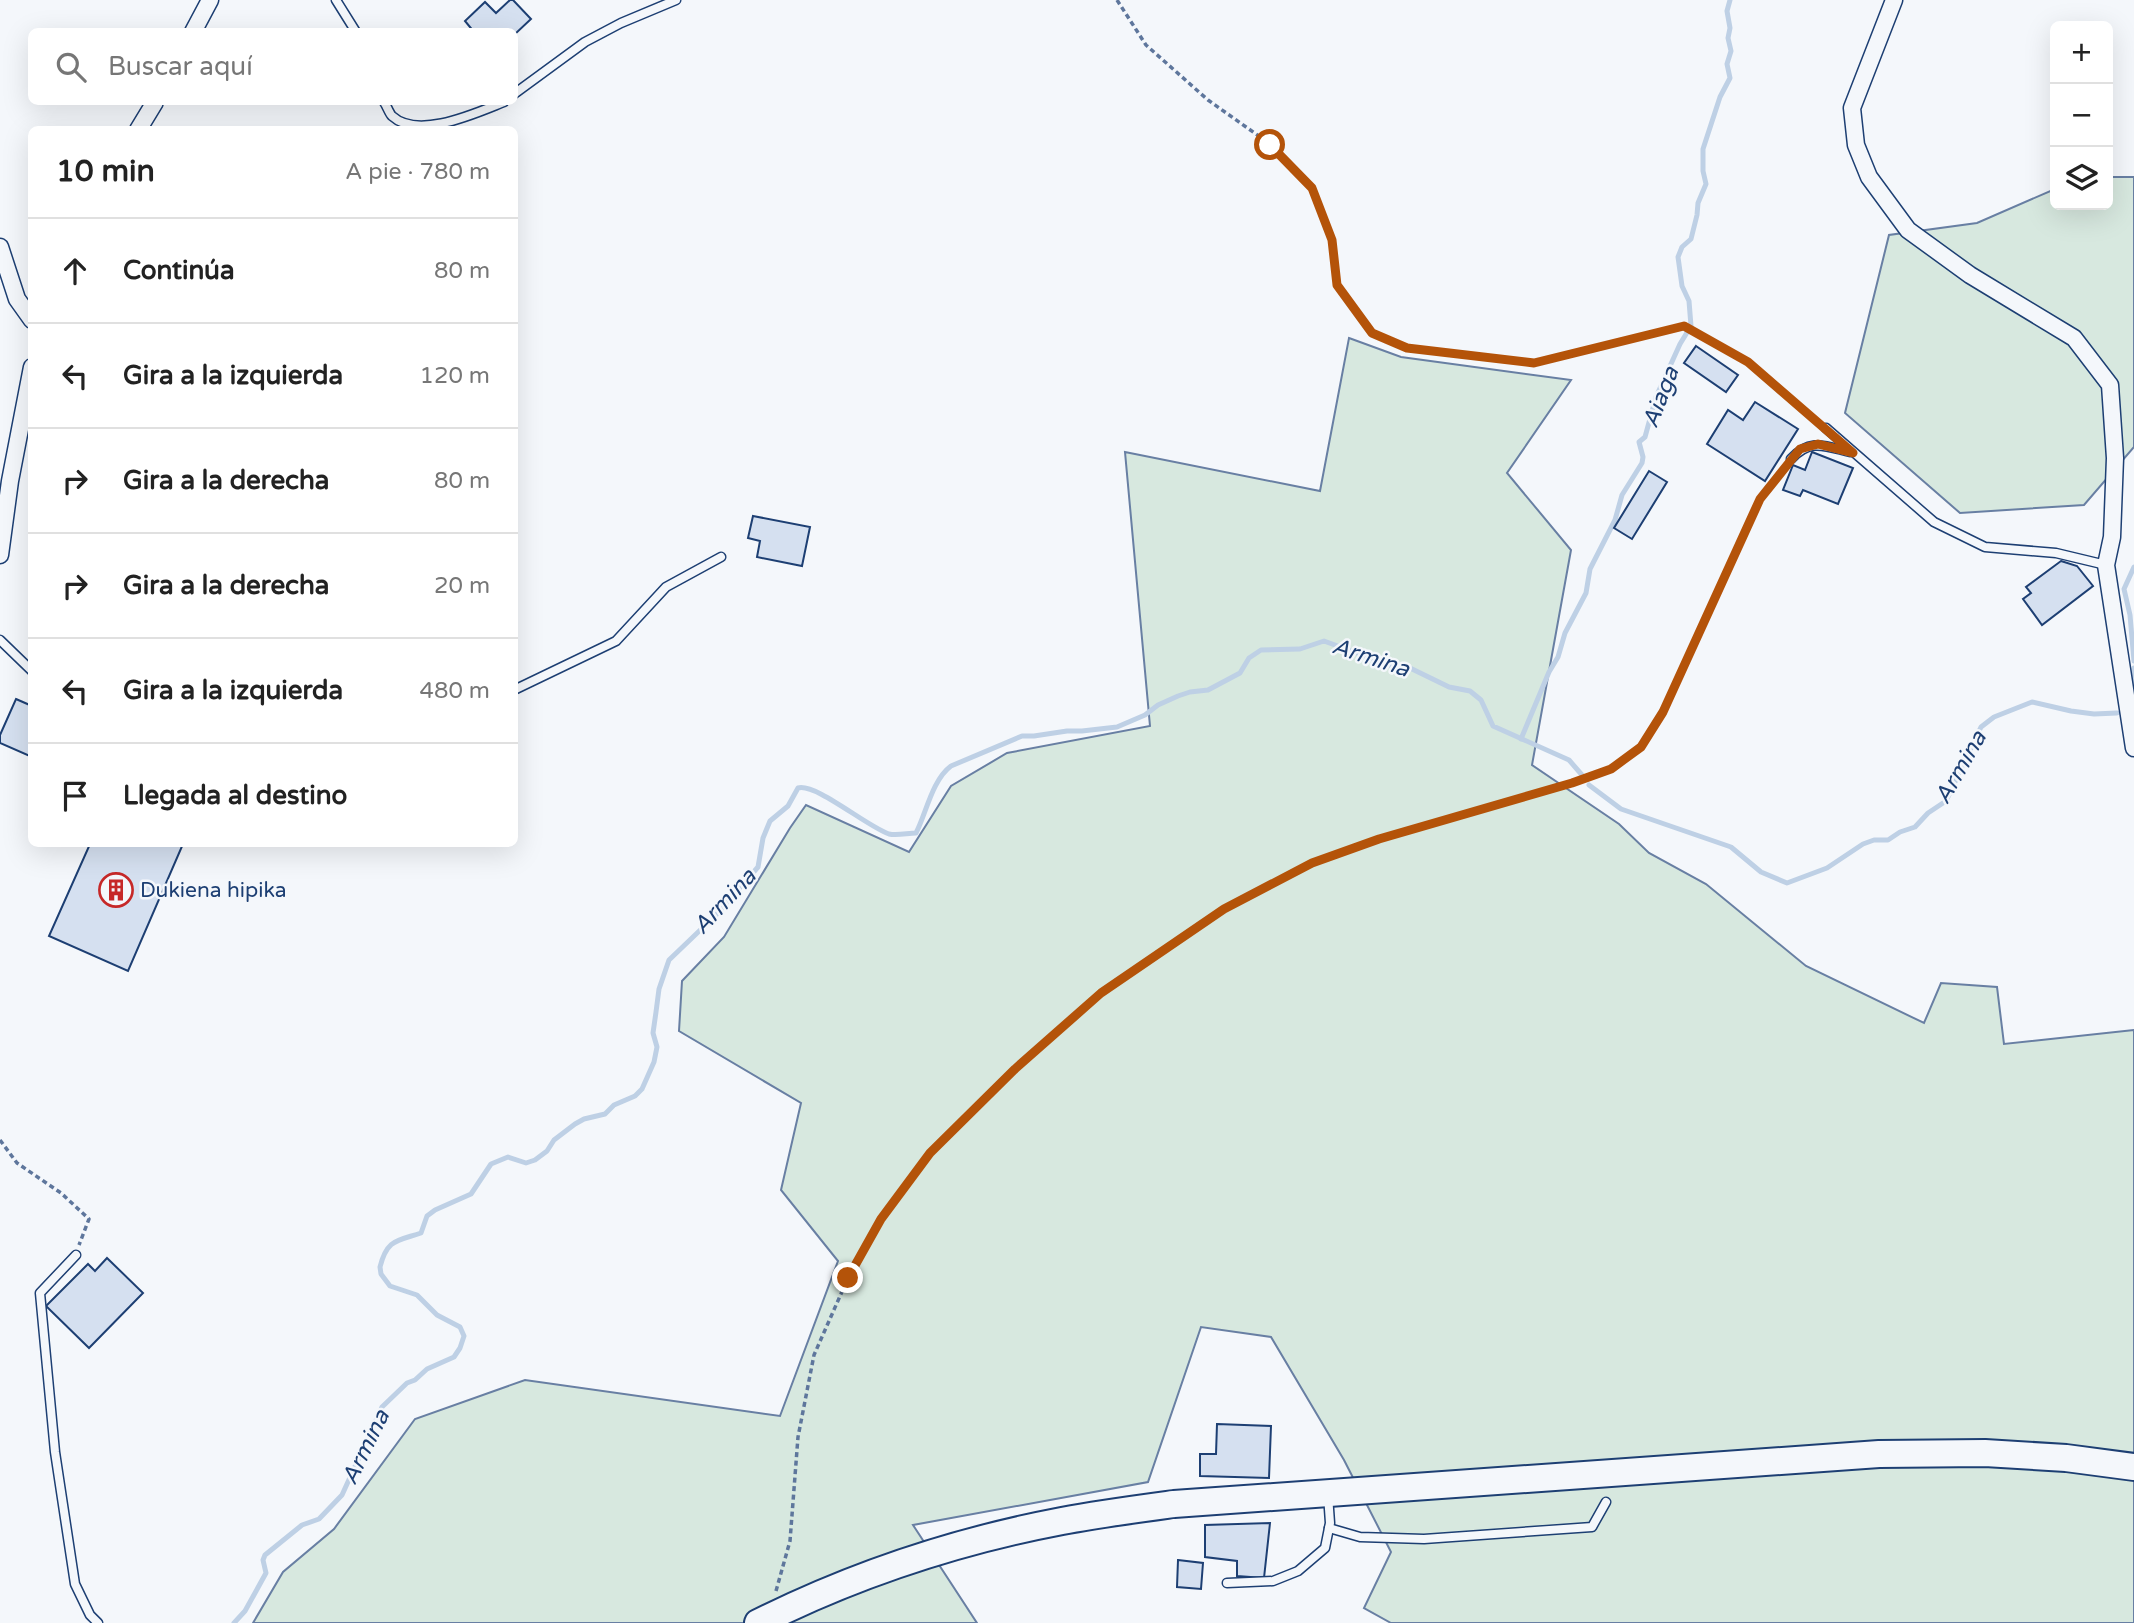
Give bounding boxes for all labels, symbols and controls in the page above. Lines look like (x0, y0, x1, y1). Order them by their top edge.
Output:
map controls (2050, 21, 2113, 210)
button: + (2050, 21, 2113, 84)
search box (28, 28, 518, 105)
icon: search (52, 48, 90, 86)
text: Buscar aquí (108, 51, 253, 82)
button: − (2050, 84, 2113, 147)
route start (1254, 129, 1285, 160)
button: layers (2050, 147, 2113, 210)
text: 10 min (56, 153, 155, 190)
text: A pie · 780 m (345, 158, 490, 186)
icon: ahead (56, 252, 94, 290)
text: Continúa (123, 255, 235, 286)
text: 80 m (434, 257, 490, 285)
icon: left (56, 357, 94, 395)
text: Gira a la izquierda (123, 360, 343, 391)
text: 120 m (420, 362, 490, 390)
water label: Aiaga (1637, 362, 1686, 432)
icon: right (56, 462, 94, 500)
text: Gira a la derecha (123, 465, 329, 496)
text: 80 m (434, 467, 490, 495)
icon: right (56, 567, 94, 605)
text: Gira a la derecha (123, 570, 329, 601)
text: 20 m (434, 572, 490, 600)
water label: Armina (1329, 632, 1414, 684)
icon: left (56, 672, 94, 710)
text: Gira a la izquierda (123, 675, 343, 706)
text: 480 m (420, 677, 490, 705)
water label: Armina (1929, 725, 1993, 809)
icon: arrive (56, 777, 94, 815)
text: Llegada al destino (123, 780, 347, 811)
water label: Armina (687, 862, 763, 940)
building icon: Dukiena hipika (97, 871, 135, 909)
place label: Dukiena hipika (140, 878, 287, 903)
route end (832, 1262, 863, 1293)
water label: Armina (336, 1405, 396, 1489)

